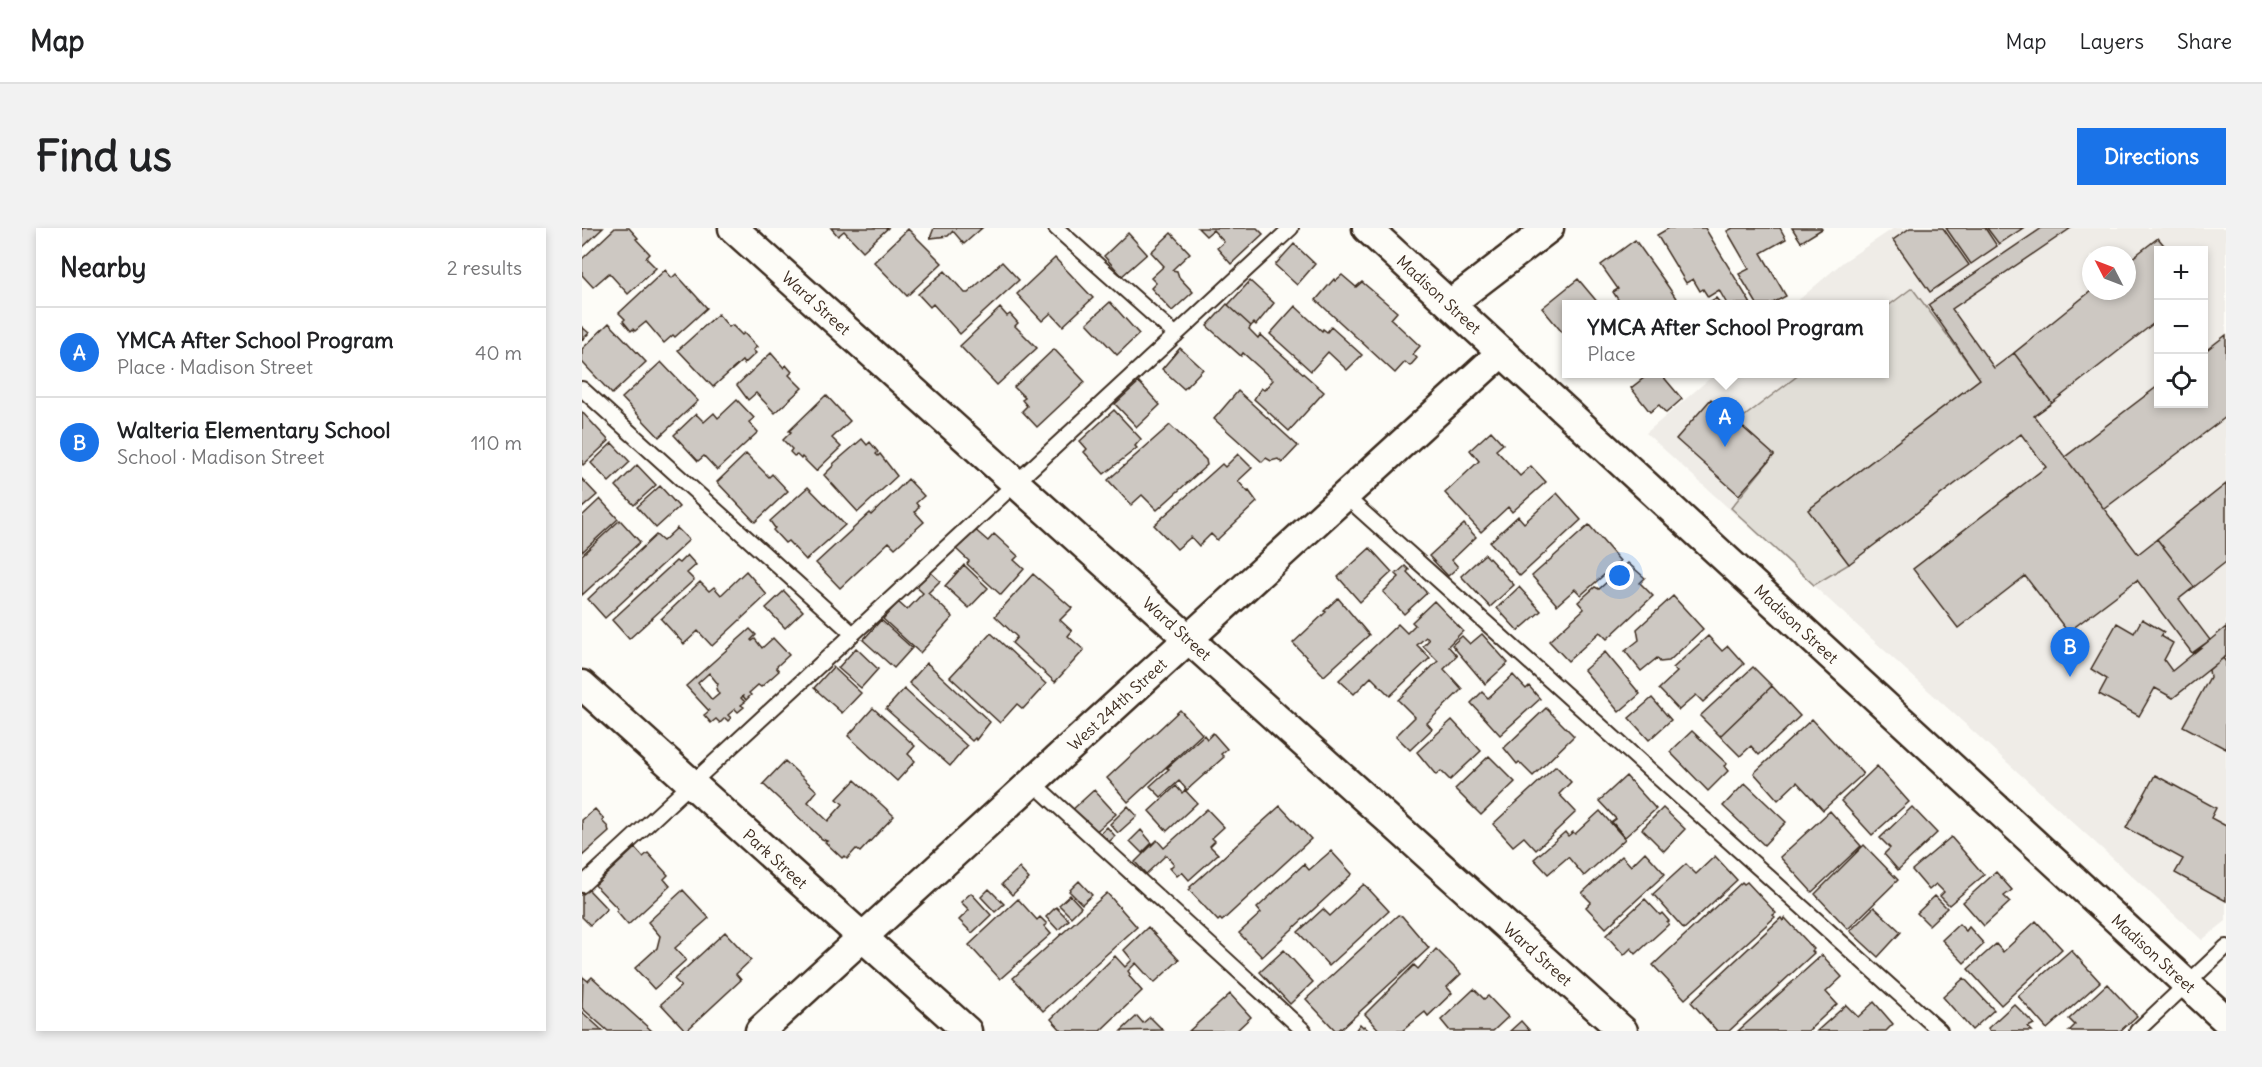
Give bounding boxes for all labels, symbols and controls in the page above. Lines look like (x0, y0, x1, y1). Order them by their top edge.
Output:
text: Map (30, 23, 84, 59)
text: Map (2006, 28, 2046, 55)
text: Layers (2079, 28, 2144, 55)
text: Share (2177, 28, 2232, 55)
button: Directions (2077, 128, 2226, 185)
text: Find us (36, 130, 172, 182)
north arrow (2082, 246, 2136, 300)
map controls (2154, 246, 2208, 408)
button: + (2154, 246, 2208, 300)
text: Nearby (60, 251, 146, 284)
street label: Madison Street (1393, 251, 1486, 338)
text: 2 results (447, 255, 522, 280)
street label: Ward Street (778, 267, 855, 339)
popup (1562, 300, 1889, 378)
button: − (2154, 300, 2208, 354)
text: YMCA After School Program (1587, 313, 1864, 341)
text: YMCA After School Program (117, 326, 394, 354)
text: A (73, 340, 86, 365)
text: 40 m (475, 340, 522, 365)
text: Place (1587, 341, 1636, 366)
text: Place · Madison Street (117, 354, 313, 379)
button: locate (2154, 354, 2208, 408)
pin: A (1706, 398, 1744, 447)
text: Walteria Elementary School (117, 416, 390, 444)
text: B (73, 430, 86, 455)
text: 110 m (471, 430, 522, 455)
text: School · Madison Street (117, 444, 324, 469)
your location (1605, 561, 1634, 590)
street label: Madison Street (1750, 580, 1843, 668)
street label: Ward Street (1139, 593, 1216, 665)
pin: B (2050, 628, 2090, 677)
street label: West 244th Street (1063, 654, 1171, 755)
street label: Park Street (739, 825, 812, 893)
street label: Madison Street (2108, 910, 2200, 997)
street label: Ward Street (1499, 918, 1577, 991)

